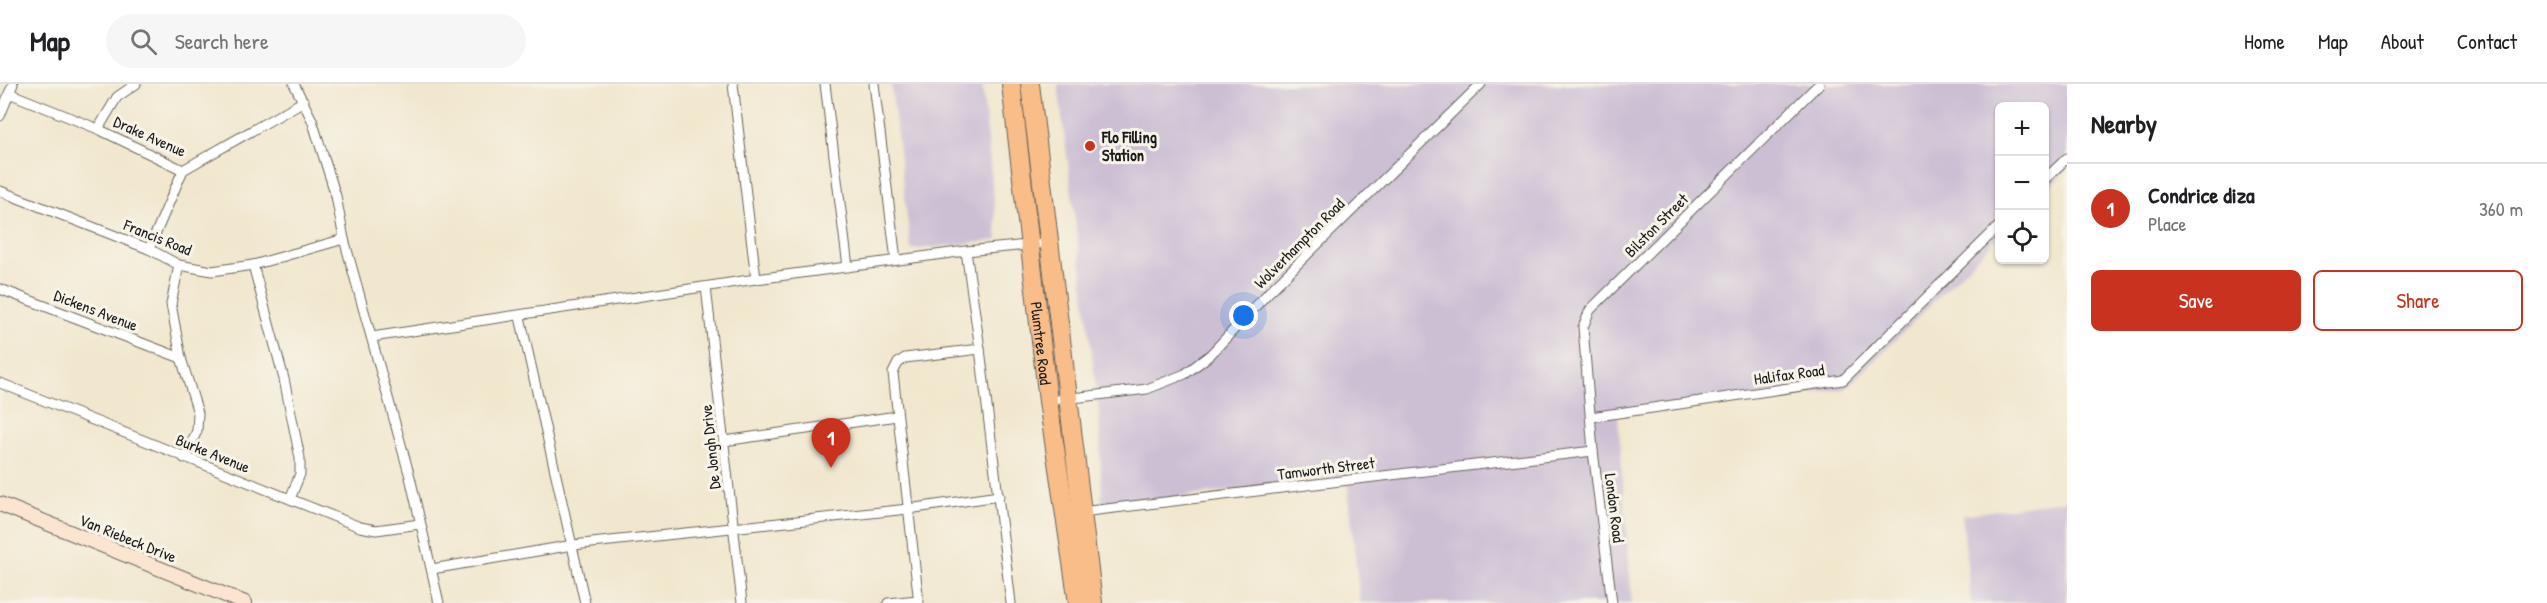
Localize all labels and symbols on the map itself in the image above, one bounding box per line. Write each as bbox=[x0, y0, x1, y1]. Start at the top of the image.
street label: Drake Avenue bbox=[110, 110, 190, 162]
place label: Flo Filling Station bbox=[1101, 126, 1157, 166]
marker: Flo Filling Station bbox=[1083, 139, 1097, 153]
street label: Bilston Street bbox=[1619, 188, 1693, 262]
street label: Wolverhampton Road bbox=[1249, 193, 1349, 293]
street label: Francis Road bbox=[120, 213, 195, 261]
street label: Dickens Avenue bbox=[51, 284, 142, 336]
street label: Plumtree Road bbox=[1025, 300, 1057, 386]
your location bbox=[1229, 301, 1258, 330]
street label: Halifax Road bbox=[1752, 358, 1826, 390]
street label: De Jongh Drive bbox=[695, 403, 725, 490]
pin: 1 bbox=[812, 418, 850, 468]
street label: Burke Avenue bbox=[173, 428, 254, 478]
street label: Tamworth Street bbox=[1276, 451, 1376, 485]
street label: London Road bbox=[1600, 472, 1630, 544]
street label: Van Riebeck Drive bbox=[76, 509, 180, 568]

